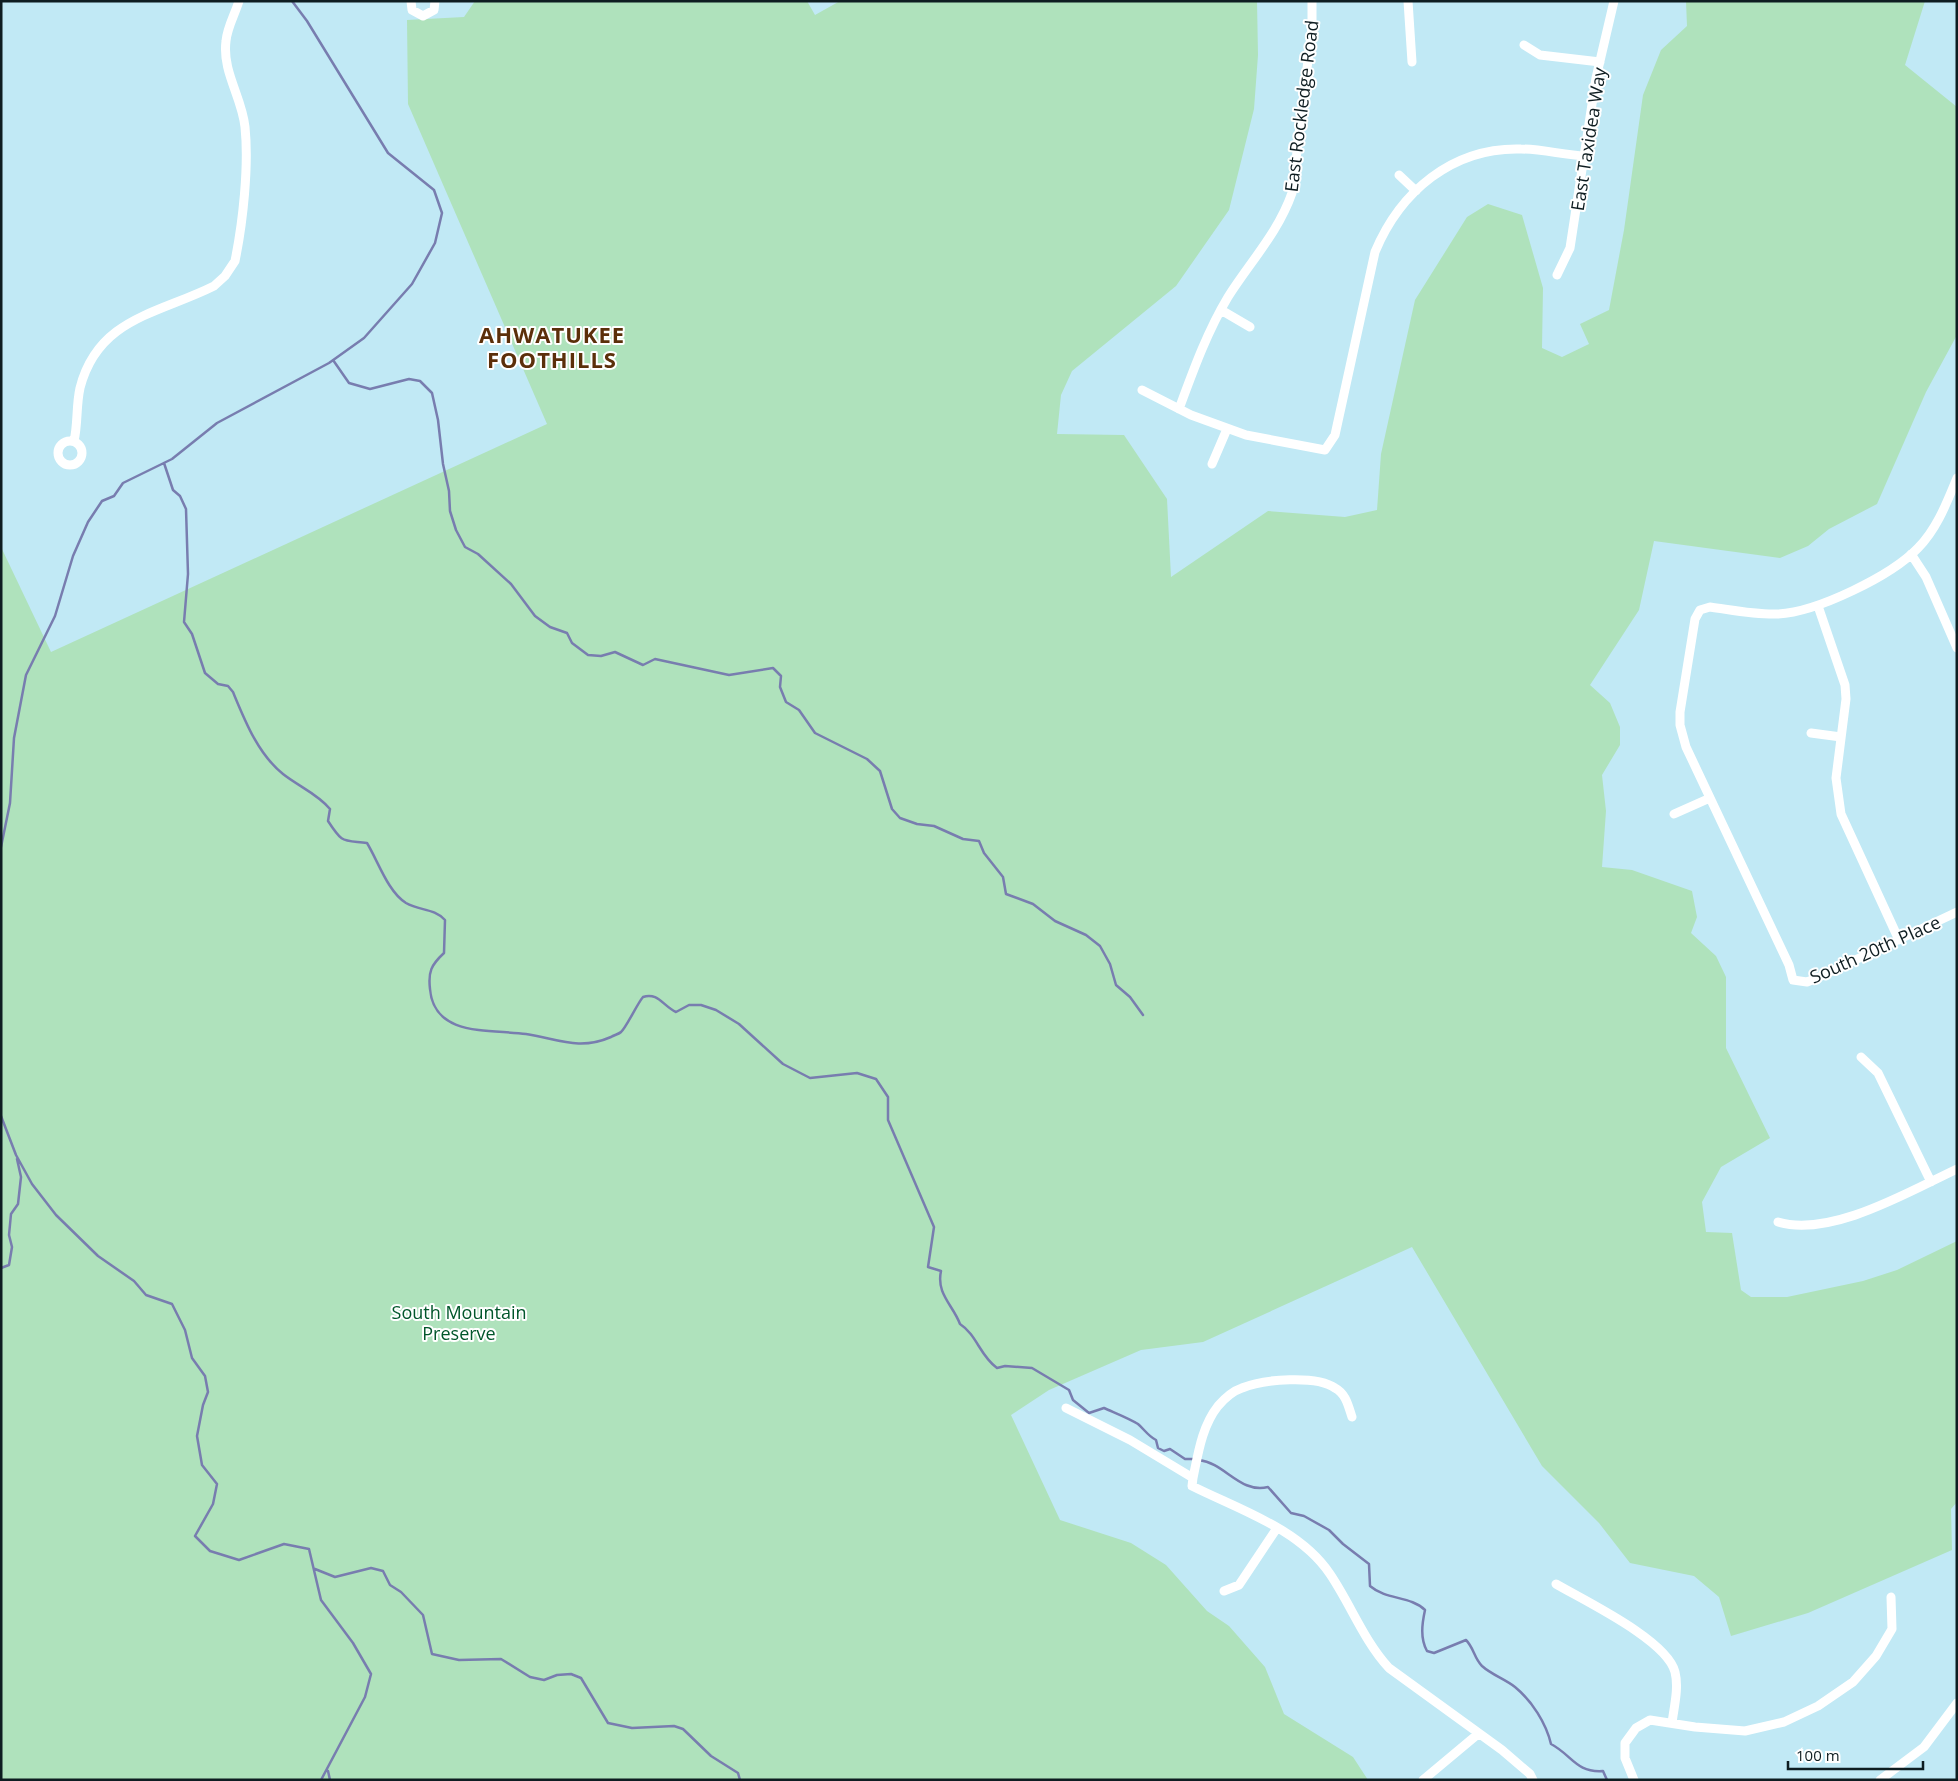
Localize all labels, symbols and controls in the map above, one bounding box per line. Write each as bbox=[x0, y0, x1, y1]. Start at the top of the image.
street label: East Rockledge Road bbox=[1279, 19, 1323, 193]
street label: East Taxidea Way bbox=[1565, 65, 1611, 212]
district label: AHWATUKEE FOOTHILLS bbox=[479, 319, 625, 374]
street label: South 20th Place bbox=[1806, 909, 1944, 989]
park label: South Mountain Preserve bbox=[392, 1300, 526, 1345]
scale bar bbox=[1788, 1738, 1923, 1770]
text: 100 m bbox=[1796, 1745, 1840, 1765]

